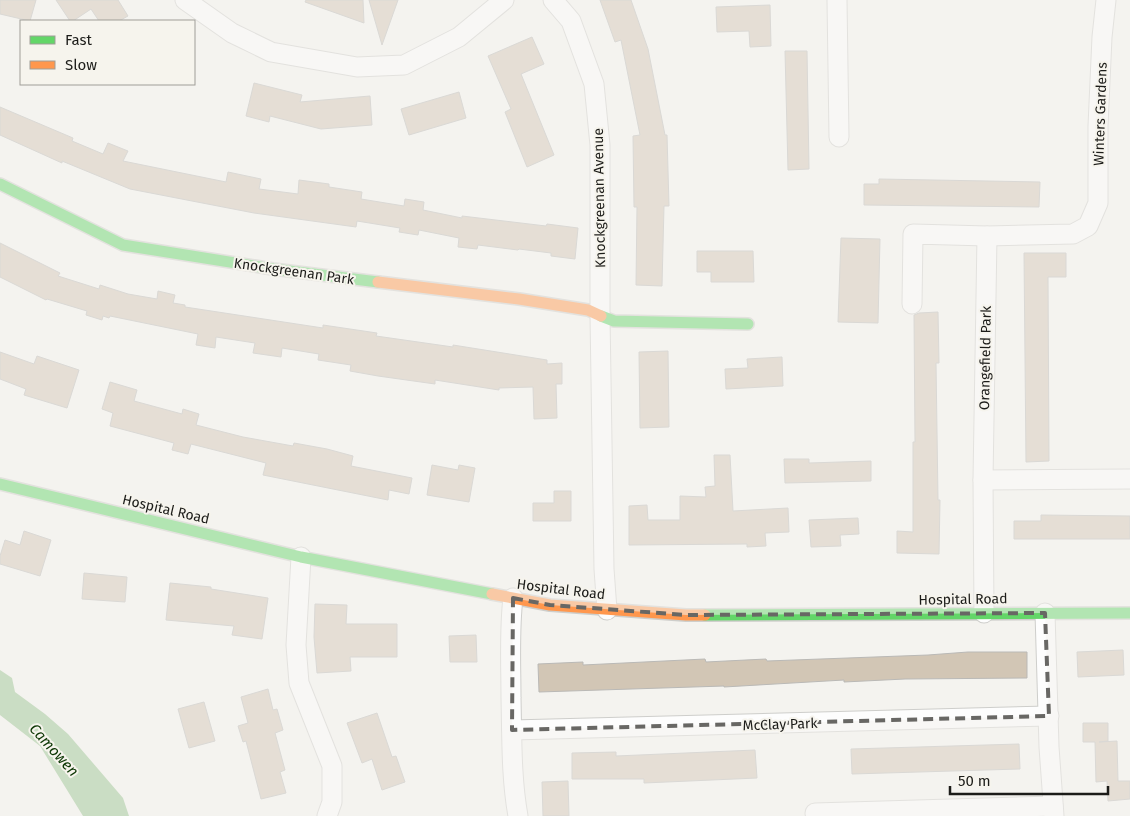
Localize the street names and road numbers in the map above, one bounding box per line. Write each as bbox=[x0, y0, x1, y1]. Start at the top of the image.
street label: Winters Gardens bbox=[1090, 61, 1111, 166]
street label: Knockgreenan Avenue bbox=[590, 128, 609, 268]
street label: Knockgreenan Park bbox=[233, 255, 356, 288]
street label: Orangefield Park bbox=[976, 305, 995, 410]
street label: Hospital Road bbox=[121, 491, 211, 528]
street label: Hospital Road bbox=[516, 576, 606, 603]
street label: Hospital Road bbox=[918, 590, 1008, 609]
street label: McClay Park bbox=[742, 715, 819, 734]

